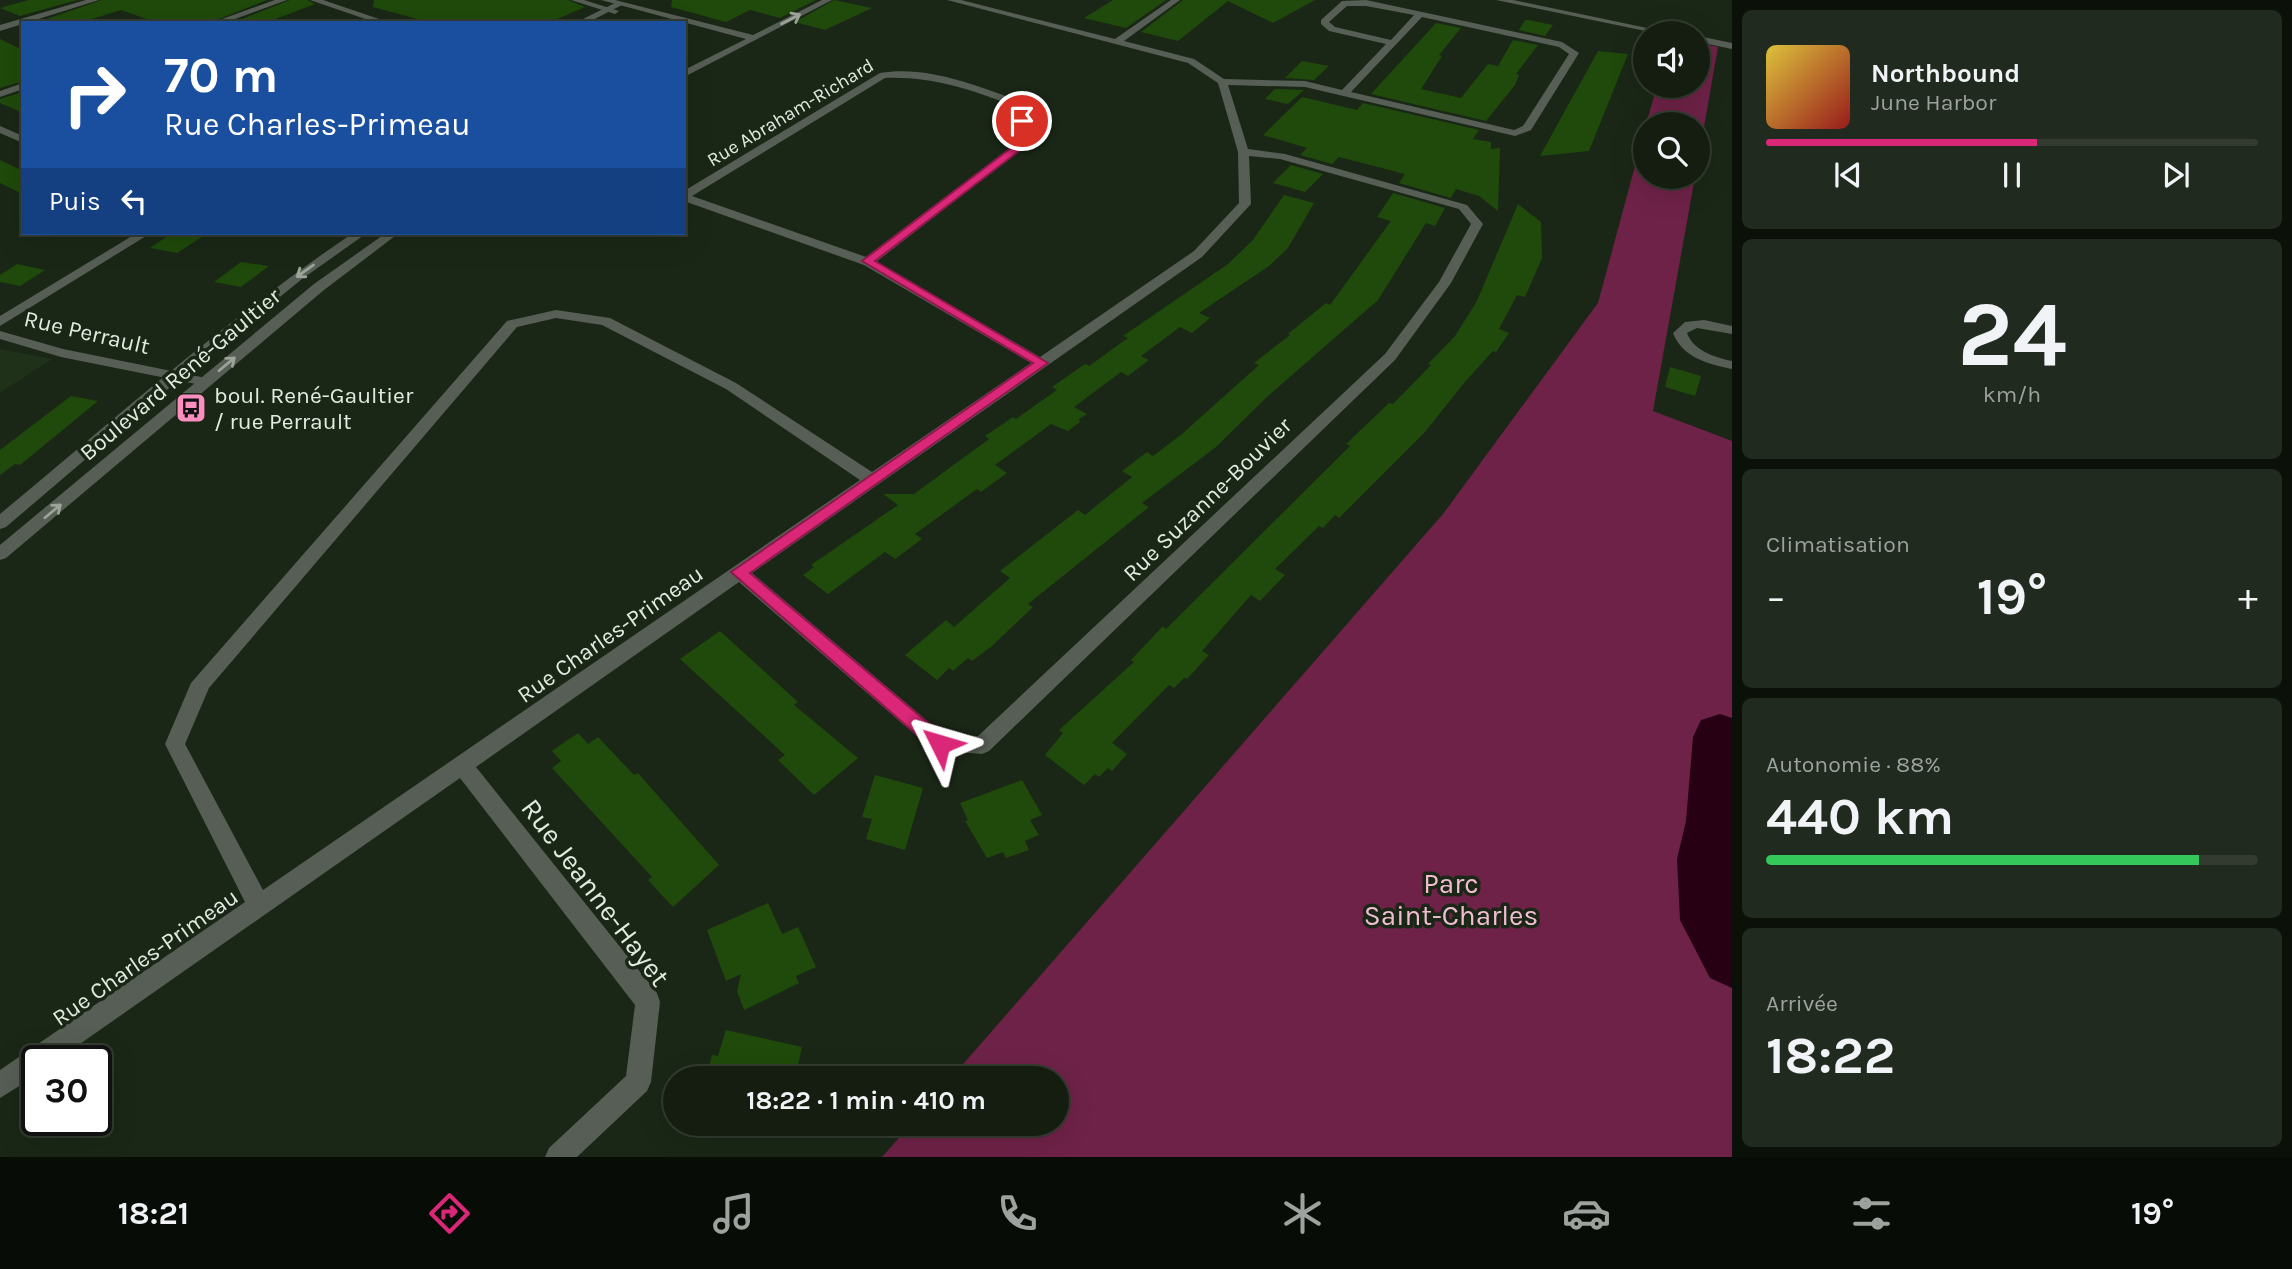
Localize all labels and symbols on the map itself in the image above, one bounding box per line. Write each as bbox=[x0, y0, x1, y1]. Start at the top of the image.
one-way arrow bbox=[780, 12, 801, 26]
street label: Rue Abraham-Richard bbox=[703, 54, 878, 171]
pin bbox=[992, 91, 1052, 151]
one-way arrow bbox=[296, 264, 315, 278]
street label: Boulevard René-Gaultier bbox=[74, 282, 287, 466]
street label: Rue Perrault bbox=[21, 305, 153, 360]
one-way arrow bbox=[217, 356, 235, 372]
place label: boul. René-Gaultier / rue Perrault bbox=[214, 382, 414, 435]
bus stop icon: boul. René-Gaultier / rue Perrault bbox=[174, 391, 208, 425]
street label: Rue Suzanne-Bouvier bbox=[1118, 412, 1298, 587]
one-way arrow bbox=[44, 503, 62, 519]
street label: Rue Charles-Primeau bbox=[512, 560, 708, 709]
position arrow bbox=[903, 707, 977, 781]
street label: Rue Jeanne-Hayet bbox=[514, 792, 677, 993]
park label: Parc Saint-Charles bbox=[1364, 867, 1538, 932]
street label: Rue Charles-Primeau bbox=[47, 883, 243, 1032]
speed limit sign: 30 bbox=[21, 1045, 112, 1136]

